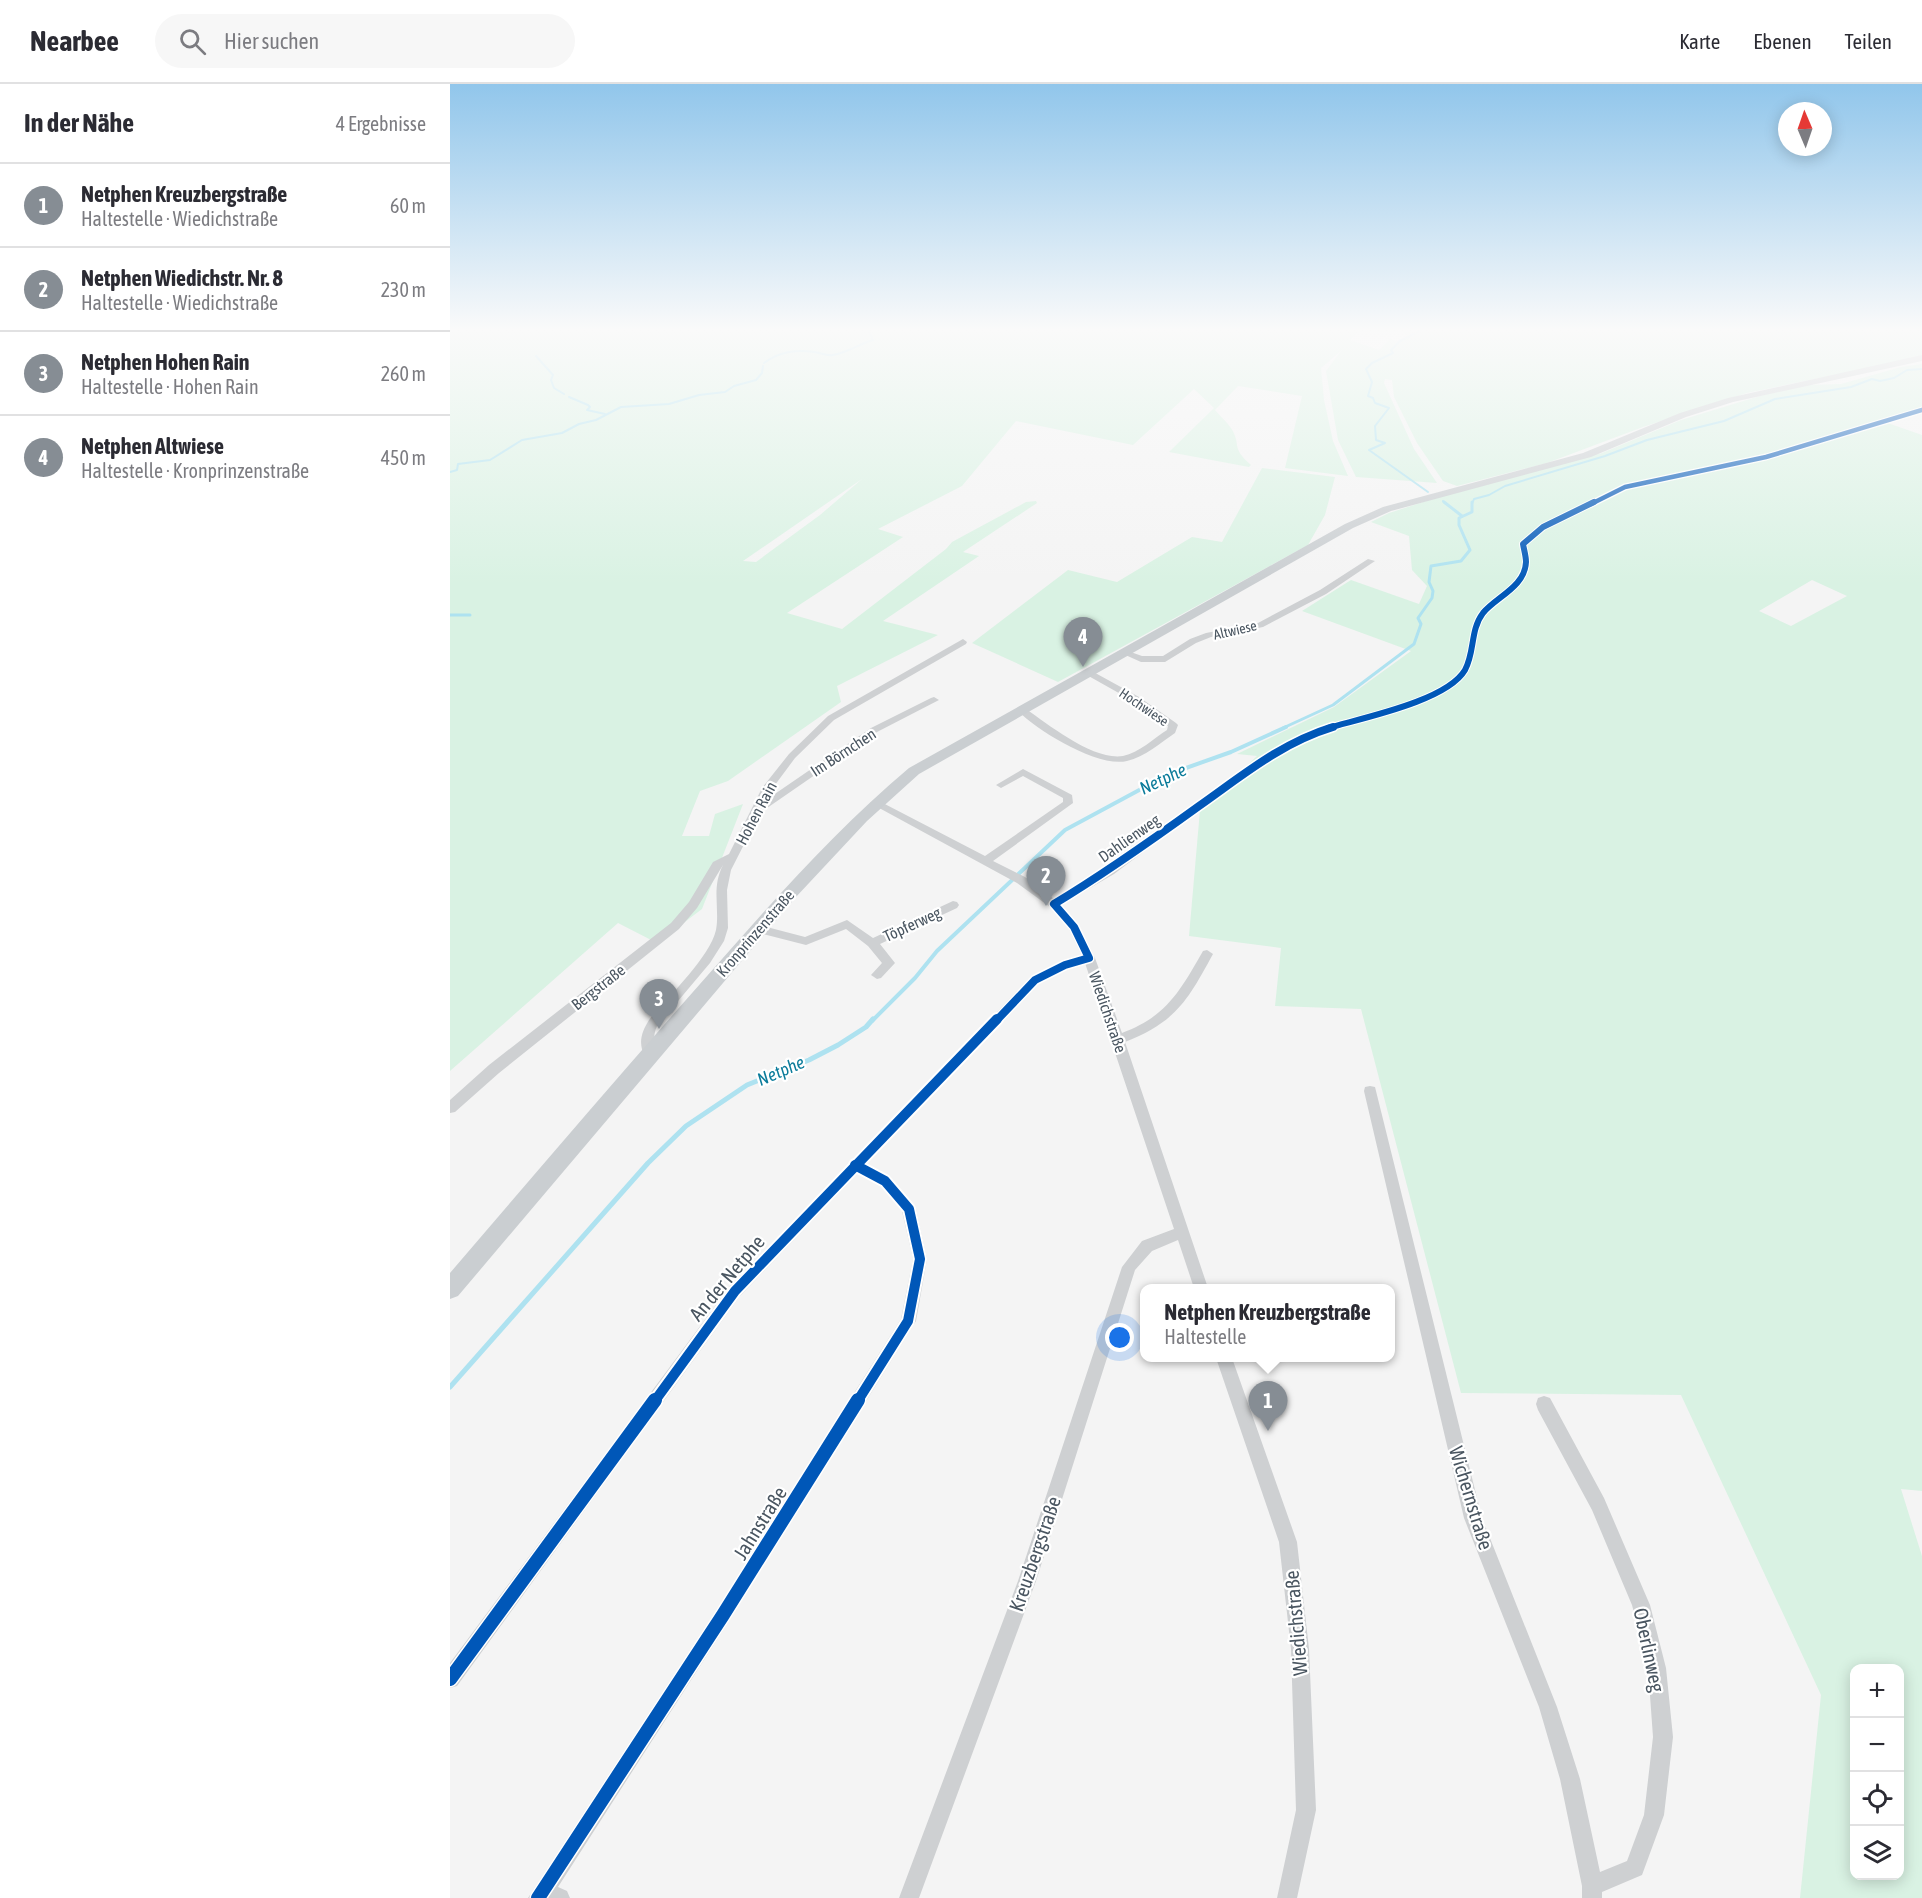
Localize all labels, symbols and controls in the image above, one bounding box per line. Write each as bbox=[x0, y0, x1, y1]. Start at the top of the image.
search box bbox=[155, 14, 575, 68]
text: Nearbee bbox=[30, 25, 119, 57]
icon: search bbox=[176, 25, 209, 58]
text: Hier suchen bbox=[224, 28, 319, 54]
text: Karte bbox=[1679, 29, 1720, 53]
text: Ebenen bbox=[1753, 29, 1812, 53]
text: Teilen bbox=[1845, 29, 1892, 53]
north arrow bbox=[1778, 102, 1832, 156]
text: In der Nähe bbox=[24, 108, 134, 138]
text: 4 Ergebnisse bbox=[336, 112, 426, 135]
text: Netphen Kreuzbergstraße bbox=[81, 181, 287, 207]
text: 1 bbox=[39, 194, 48, 217]
text: 60 m bbox=[390, 194, 426, 217]
text: Haltestelle · Wiedichstraße bbox=[81, 207, 278, 230]
text: Netphen Wiedichstr. Nr. 8 bbox=[81, 265, 283, 291]
text: 2 bbox=[39, 278, 48, 301]
text: 230 m bbox=[381, 278, 426, 301]
text: Haltestelle · Wiedichstraße bbox=[81, 291, 278, 314]
text: Netphen Hohen Rain bbox=[81, 349, 250, 375]
text: 3 bbox=[39, 362, 48, 385]
text: 260 m bbox=[381, 362, 426, 385]
text: Haltestelle · Hohen Rain bbox=[81, 375, 259, 398]
text: Netphen Altwiese bbox=[81, 433, 224, 459]
text: 4 bbox=[39, 446, 48, 469]
text: 450 m bbox=[381, 446, 426, 469]
text: Haltestelle · Kronprinzenstraße bbox=[81, 459, 309, 482]
street label: Altwiese bbox=[1212, 617, 1258, 643]
pin: 4 bbox=[1064, 618, 1102, 667]
street label: Hochwiese bbox=[1116, 685, 1172, 729]
street label: Im Börnchen bbox=[807, 724, 879, 780]
water label: Netphe bbox=[1136, 759, 1190, 799]
street label: Hohen Rain bbox=[732, 778, 780, 848]
street label: Dahlienweg bbox=[1095, 810, 1164, 866]
pin: 2 bbox=[1026, 856, 1066, 906]
street label: Kronprinzenstraße bbox=[712, 886, 798, 981]
street label: Töpferweg bbox=[881, 903, 944, 946]
street label: Bergstraße bbox=[568, 961, 629, 1014]
street label: Wiedichstraße bbox=[1086, 969, 1130, 1055]
pin: 3 bbox=[640, 980, 678, 1029]
water label: Netphe bbox=[754, 1051, 808, 1090]
street label: An der Netphe bbox=[684, 1230, 769, 1325]
popup bbox=[1140, 1284, 1395, 1362]
text: Netphen Kreuzbergstraße bbox=[1164, 1299, 1371, 1325]
your location bbox=[1105, 1323, 1134, 1352]
text: Haltestelle bbox=[1164, 1325, 1246, 1348]
pin: 1 bbox=[1248, 1382, 1288, 1431]
street label: Wichernstraße bbox=[1445, 1443, 1498, 1552]
street label: Jahnstraße bbox=[728, 1482, 791, 1563]
street label: Kreuzbergstraße bbox=[1004, 1493, 1065, 1614]
street label: Wiedichstraße bbox=[1279, 1570, 1312, 1677]
street label: Oberlinweg bbox=[1629, 1606, 1670, 1694]
map controls bbox=[1850, 1664, 1904, 1880]
button: + bbox=[1850, 1664, 1904, 1718]
button: − bbox=[1850, 1718, 1904, 1772]
button: locate bbox=[1850, 1772, 1904, 1826]
button: layers bbox=[1850, 1826, 1904, 1880]

